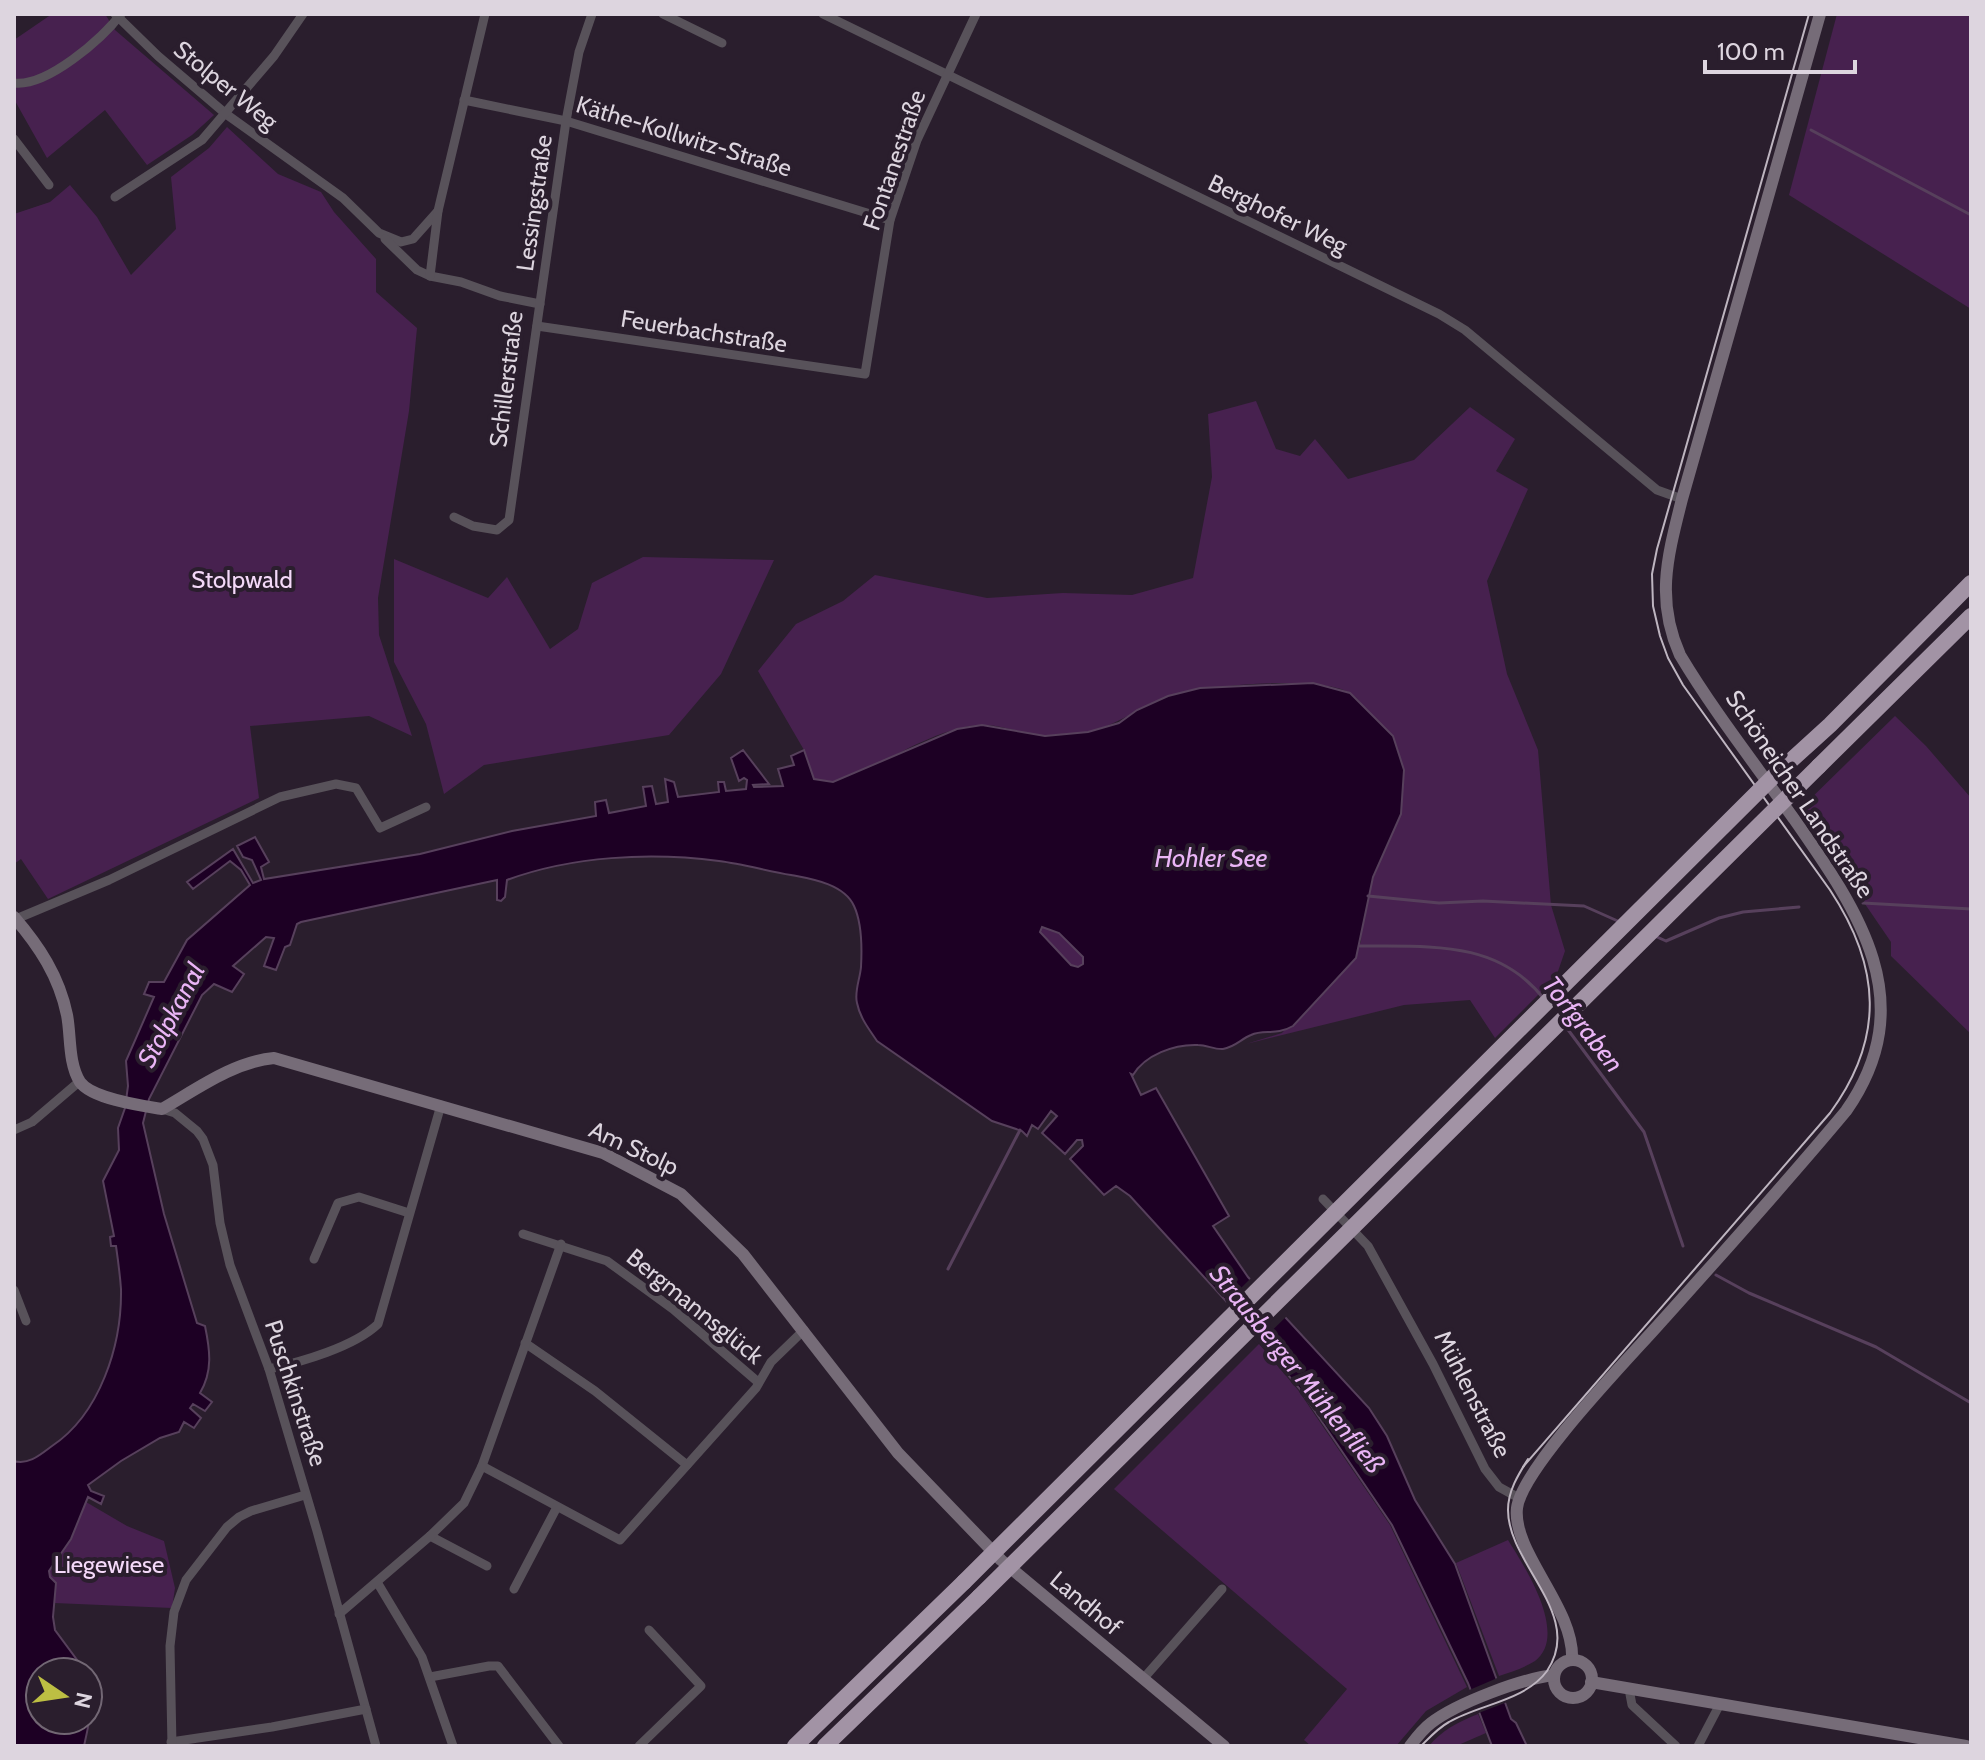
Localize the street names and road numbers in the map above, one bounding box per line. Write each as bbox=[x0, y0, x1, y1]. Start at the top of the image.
street label: Stolper Weg bbox=[168, 34, 285, 136]
street label: Fontanestraße bbox=[856, 86, 932, 234]
street label: Käthe-Kollwitz-Straße bbox=[573, 89, 795, 183]
street label: Lessingstraße bbox=[510, 133, 558, 273]
street label: Berghofer Weg bbox=[1204, 168, 1353, 261]
street label: Feuerbachstraße bbox=[619, 304, 789, 358]
street label: Schillerstraße bbox=[483, 309, 529, 449]
street label: Schöneicher Landstraße bbox=[1720, 685, 1880, 903]
street label: Am Stolp bbox=[585, 1115, 683, 1181]
street label: Bergmannsglück bbox=[621, 1242, 769, 1370]
street label: Puschkinstraße bbox=[259, 1316, 333, 1470]
street label: Mühlenstraße bbox=[1429, 1325, 1517, 1463]
street label: Landhof bbox=[1044, 1565, 1128, 1641]

